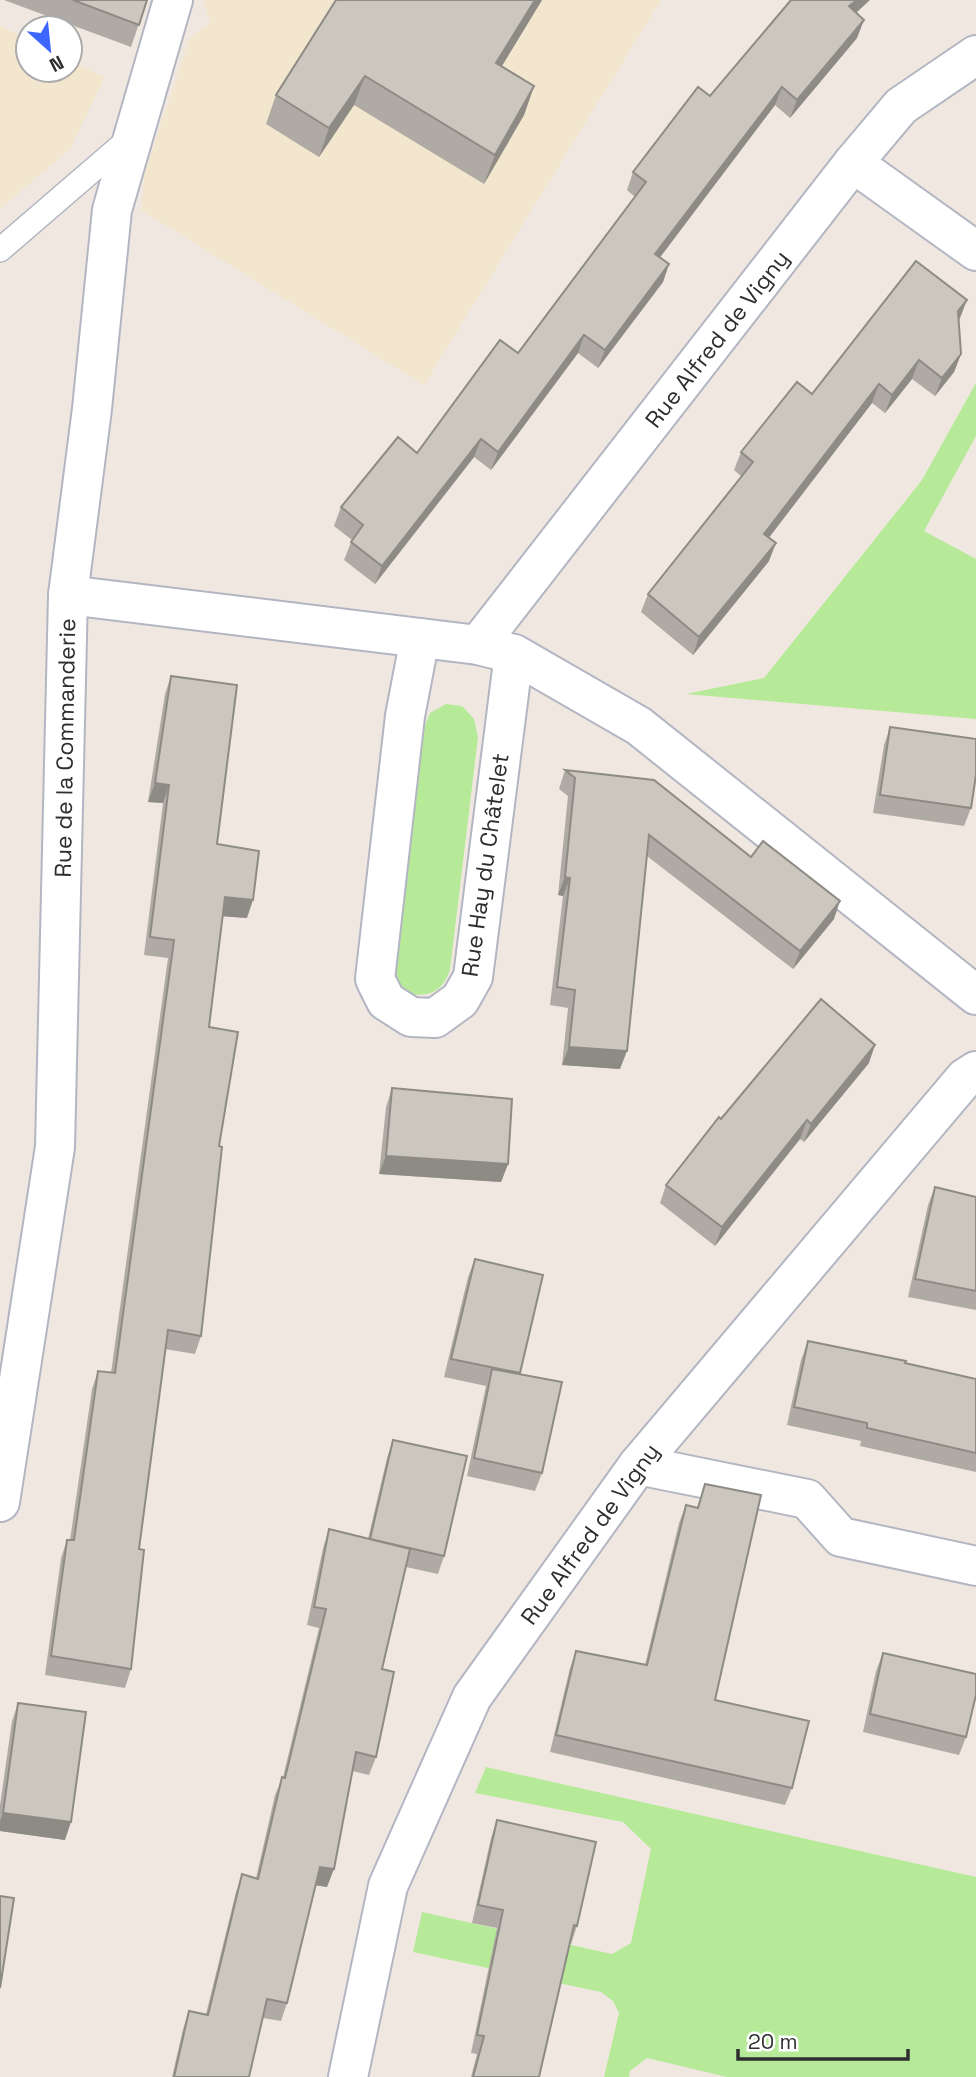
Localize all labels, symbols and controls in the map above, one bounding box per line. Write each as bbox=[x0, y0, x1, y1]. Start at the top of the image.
north arrow bbox=[14, 14, 84, 84]
text: N bbox=[45, 50, 68, 78]
street label: Rue Alfred de Vigny bbox=[638, 244, 796, 434]
street label: Rue de la Commanderie bbox=[48, 618, 82, 878]
street label: Rue Hay du Châtelet bbox=[454, 751, 516, 979]
street label: Rue Alfred de Vigny bbox=[514, 1437, 666, 1631]
scale bar bbox=[738, 2018, 908, 2062]
text: 20 m bbox=[748, 2028, 798, 2055]

